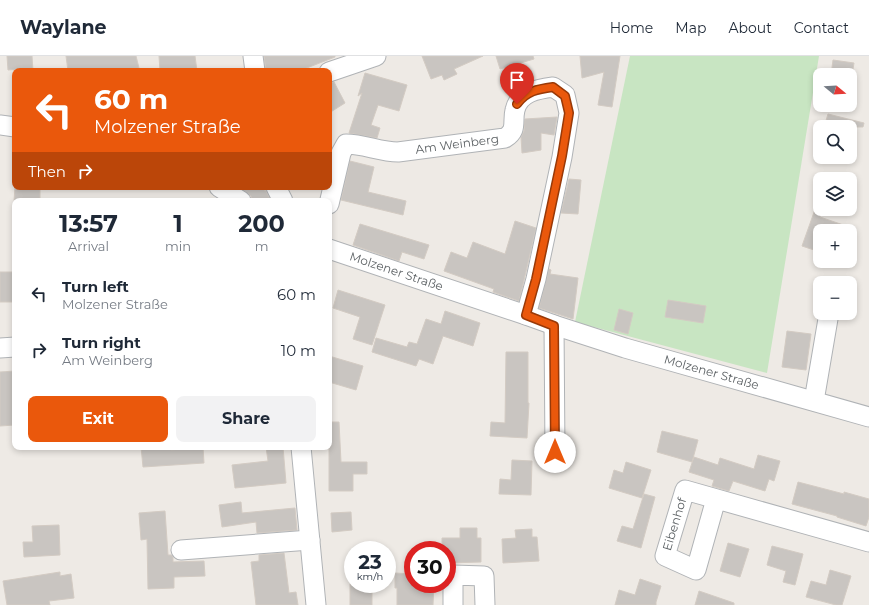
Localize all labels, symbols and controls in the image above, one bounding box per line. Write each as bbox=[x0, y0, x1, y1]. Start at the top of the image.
text: Waylane bbox=[20, 16, 107, 39]
text: Home bbox=[610, 19, 653, 37]
text: Map bbox=[675, 19, 706, 37]
text: About bbox=[728, 19, 772, 37]
text: Contact bbox=[794, 19, 849, 37]
pin bbox=[500, 63, 534, 104]
north arrow bbox=[813, 68, 857, 112]
map controls bbox=[813, 68, 857, 320]
icon: arrive bbox=[506, 69, 528, 91]
text: 60 m bbox=[94, 82, 168, 116]
icon: left bbox=[28, 84, 80, 136]
text: Molzener Straße bbox=[94, 116, 241, 138]
button: search bbox=[813, 120, 857, 164]
street label: Am Weinberg bbox=[414, 131, 500, 157]
icon: right bbox=[74, 160, 96, 182]
text: Then bbox=[28, 162, 66, 181]
button: layers bbox=[813, 172, 857, 216]
text: 13:57 bbox=[59, 209, 118, 238]
text: 1 bbox=[173, 209, 183, 238]
text: 200 bbox=[238, 209, 285, 238]
button: + bbox=[813, 224, 857, 268]
text: Arrival bbox=[68, 238, 109, 254]
text: min bbox=[165, 238, 191, 254]
text: m bbox=[255, 238, 268, 254]
street label: Molzener Straße bbox=[348, 248, 445, 294]
button: − bbox=[813, 276, 857, 320]
text: Turn left bbox=[62, 277, 129, 296]
icon: left bbox=[28, 283, 50, 305]
text: 60 m bbox=[277, 285, 316, 304]
text: Molzener Straße bbox=[62, 296, 168, 312]
text: Turn right bbox=[62, 333, 141, 352]
icon: right bbox=[28, 339, 50, 361]
text: 10 m bbox=[281, 341, 316, 360]
street label: Molzener Straße bbox=[663, 351, 761, 393]
text: Am Weinberg bbox=[62, 352, 153, 368]
button: Exit bbox=[28, 396, 168, 442]
button: Share bbox=[176, 396, 316, 442]
position arrow bbox=[534, 431, 576, 473]
street label: Eibenhof bbox=[659, 495, 690, 552]
speed limit sign: 30 bbox=[404, 541, 456, 593]
text: 23 bbox=[358, 550, 382, 574]
text: km/h bbox=[357, 570, 383, 583]

